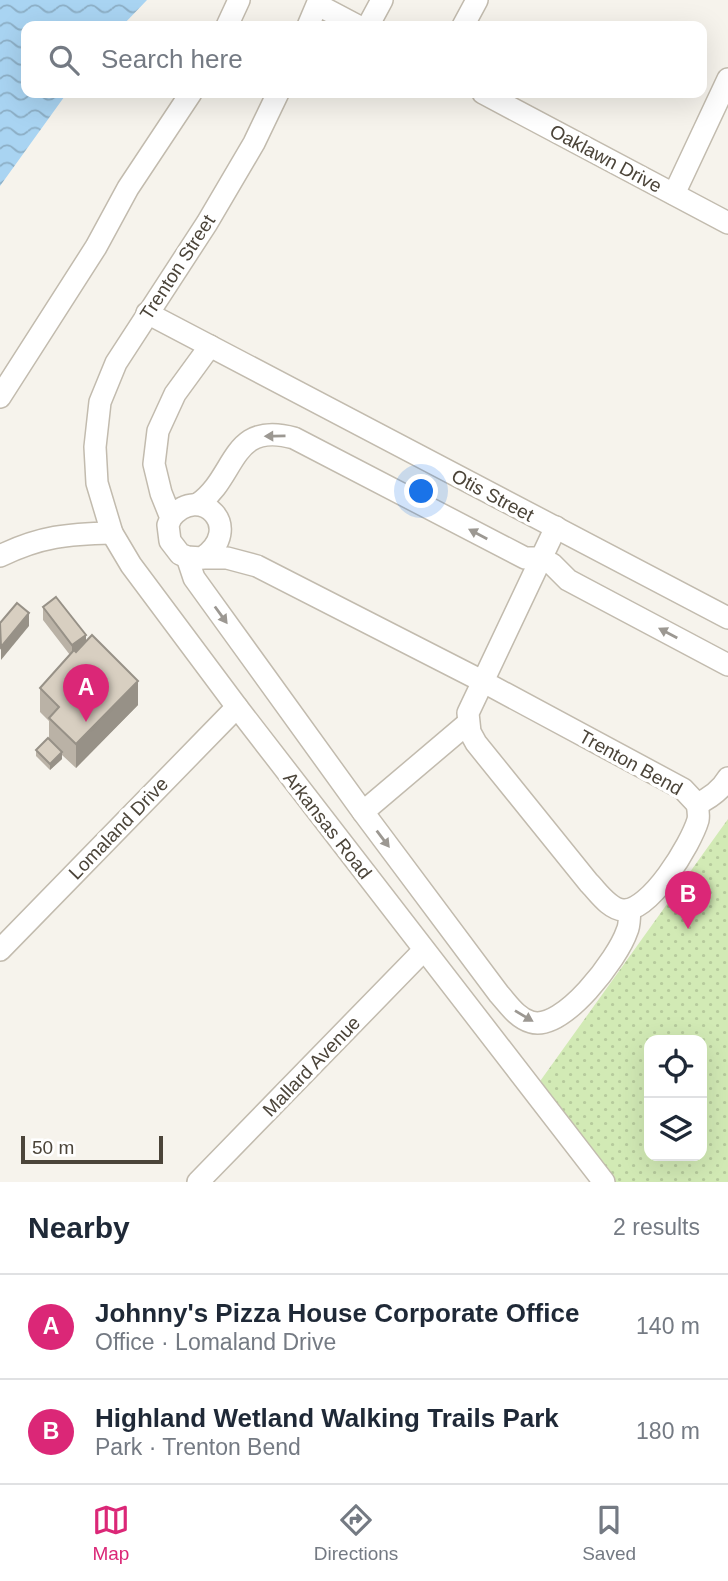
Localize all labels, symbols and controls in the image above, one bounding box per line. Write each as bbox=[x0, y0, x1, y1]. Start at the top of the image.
search box bbox=[21, 21, 707, 98]
icon: search bbox=[45, 41, 83, 79]
text: Search here bbox=[101, 44, 243, 74]
street label: Oaklawn Drive bbox=[546, 120, 665, 197]
street label: Trenton Street bbox=[136, 210, 219, 324]
one-way arrow bbox=[263, 430, 285, 442]
street label: Otis Street bbox=[448, 465, 538, 526]
your location bbox=[404, 474, 438, 508]
one-way arrow bbox=[468, 528, 488, 539]
one-way arrow bbox=[214, 606, 228, 624]
one-way arrow bbox=[658, 627, 678, 639]
pin: A bbox=[63, 664, 109, 722]
street label: Trenton Bend bbox=[576, 726, 686, 799]
street label: Arkansas Road bbox=[279, 768, 376, 883]
street label: Lomaland Drive bbox=[65, 773, 172, 884]
one-way arrow bbox=[376, 830, 390, 848]
pin: B bbox=[665, 871, 711, 929]
one-way arrow bbox=[514, 1009, 534, 1022]
street label: Mallard Avenue bbox=[258, 1012, 364, 1121]
map controls bbox=[644, 1035, 707, 1161]
button: locate bbox=[644, 1035, 707, 1098]
button: layers bbox=[644, 1098, 707, 1161]
scale bar bbox=[21, 1133, 163, 1165]
text: 50 m bbox=[32, 1137, 74, 1158]
text: Nearby bbox=[28, 1211, 130, 1244]
text: 2 results bbox=[613, 1214, 700, 1240]
text: Johnny's Pizza House Corporate Office bbox=[95, 1298, 579, 1328]
text: A bbox=[43, 1313, 59, 1339]
text: 140 m bbox=[636, 1313, 700, 1339]
text: Office · Lomaland Drive bbox=[95, 1329, 336, 1355]
text: Highland Wetland Walking Trails Park bbox=[95, 1403, 559, 1433]
text: B bbox=[43, 1418, 59, 1444]
text: 180 m bbox=[636, 1418, 700, 1444]
text: Park · Trenton Bend bbox=[95, 1434, 301, 1460]
tab: Map bbox=[92, 1501, 130, 1565]
tab: Directions bbox=[314, 1501, 398, 1565]
tab: Saved bbox=[582, 1501, 636, 1565]

